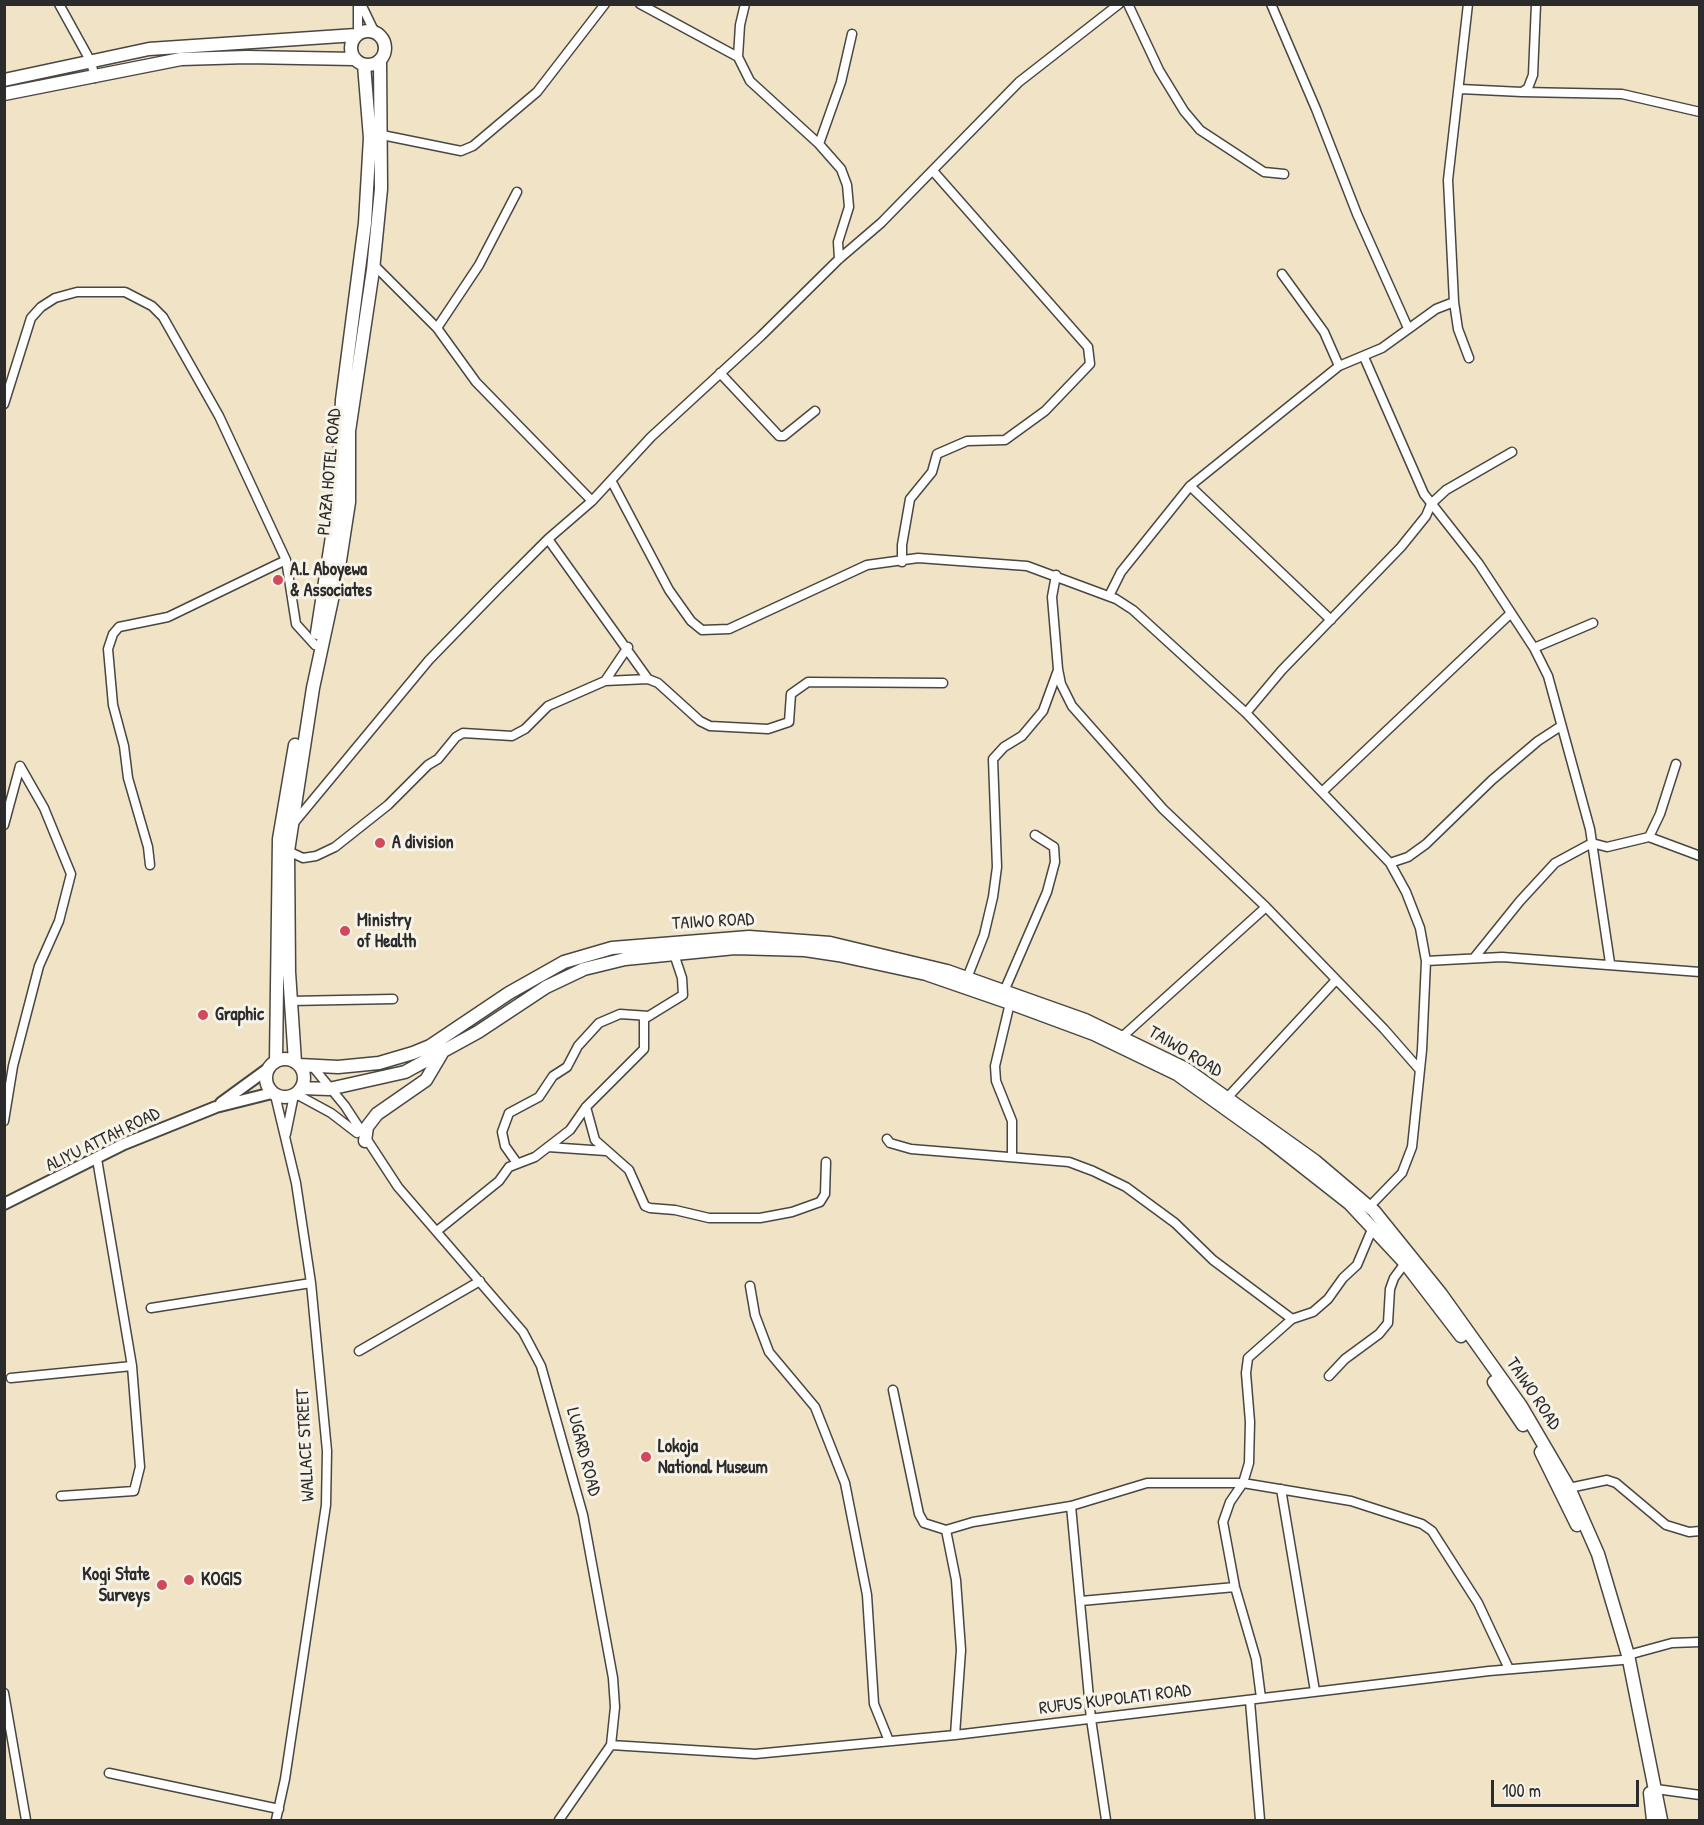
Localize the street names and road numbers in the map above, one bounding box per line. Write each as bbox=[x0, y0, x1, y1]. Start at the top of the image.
street label: PLAZA HOTEL ROAD bbox=[314, 408, 346, 536]
street label: TAIWO ROAD bbox=[671, 909, 755, 935]
street label: TAIWO ROAD bbox=[1144, 1022, 1226, 1082]
street label: ALIYU ATTAH ROAD bbox=[42, 1103, 164, 1177]
street label: TAIWO ROAD bbox=[1501, 1354, 1565, 1434]
street label: WALLACE STREET bbox=[292, 1388, 320, 1502]
street label: LUGARD ROAD bbox=[561, 1406, 605, 1498]
street label: RUFUS KUPOLATI ROAD bbox=[1038, 1680, 1192, 1720]

